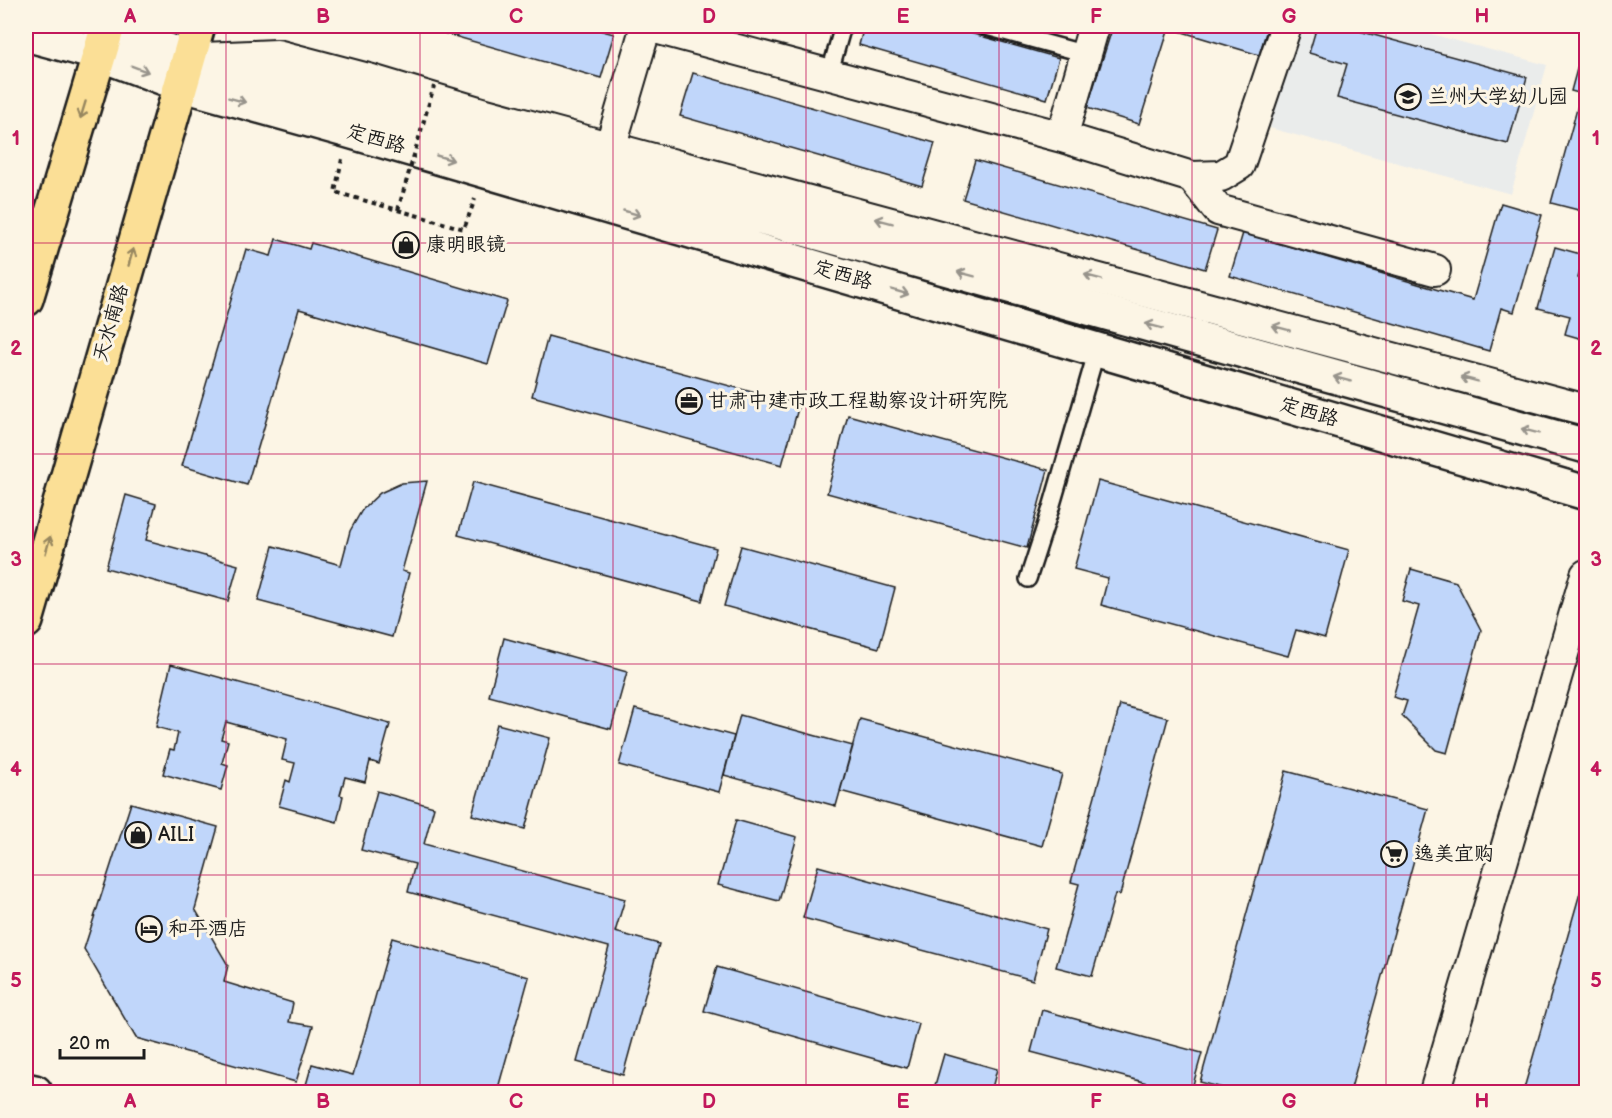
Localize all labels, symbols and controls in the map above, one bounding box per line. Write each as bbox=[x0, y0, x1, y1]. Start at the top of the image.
text: A bbox=[123, 5, 137, 29]
text: B bbox=[316, 5, 330, 29]
text: C bbox=[509, 5, 523, 29]
text: D bbox=[702, 5, 716, 29]
text: E bbox=[897, 5, 910, 29]
text: F bbox=[1090, 5, 1102, 29]
text: G bbox=[1282, 5, 1297, 29]
text: H bbox=[1475, 5, 1489, 29]
one-way arrow bbox=[130, 65, 149, 76]
school or university icon: 兰州大学幼儿园 bbox=[1393, 82, 1423, 112]
place label: 兰州大学幼儿园 bbox=[1428, 85, 1568, 109]
one-way arrow bbox=[227, 95, 246, 106]
one-way arrow bbox=[77, 100, 88, 119]
street label: 定西路 bbox=[344, 119, 409, 159]
text: 1 bbox=[12, 127, 20, 151]
text: 1 bbox=[1592, 127, 1600, 151]
one-way arrow bbox=[435, 153, 454, 165]
one-way arrow bbox=[622, 208, 641, 219]
one-way arrow bbox=[875, 215, 894, 227]
shop icon: 康明眼镜 bbox=[391, 230, 421, 260]
place label: 康明眼镜 bbox=[426, 233, 506, 257]
one-way arrow bbox=[126, 248, 137, 267]
street label: 定西路 bbox=[811, 255, 876, 295]
one-way arrow bbox=[957, 268, 976, 280]
one-way arrow bbox=[1083, 271, 1102, 283]
street label: 天水南路 bbox=[88, 280, 134, 365]
one-way arrow bbox=[890, 287, 909, 298]
one-way arrow bbox=[1145, 320, 1164, 332]
one-way arrow bbox=[1272, 322, 1291, 333]
text: 2 bbox=[10, 337, 22, 361]
text: 2 bbox=[1590, 337, 1602, 361]
one-way arrow bbox=[1333, 372, 1352, 384]
one-way arrow bbox=[1460, 372, 1479, 384]
office icon: 甘肃中建市政工程勘察设计研究院 bbox=[674, 386, 704, 416]
place label: 甘肃中建市政工程勘察设计研究院 bbox=[708, 389, 1008, 413]
street label: 定西路 bbox=[1277, 392, 1342, 432]
one-way arrow bbox=[1521, 424, 1540, 436]
one-way arrow bbox=[42, 536, 54, 555]
text: 3 bbox=[10, 548, 22, 572]
text: 3 bbox=[1590, 548, 1602, 572]
text: 4 bbox=[10, 758, 22, 782]
text: 4 bbox=[1590, 758, 1602, 782]
shop icon: AILI bbox=[123, 820, 153, 850]
place label: AILI bbox=[158, 823, 194, 847]
supermarket icon: 逸美宜购 bbox=[1379, 839, 1409, 869]
place label: 逸美宜购 bbox=[1414, 842, 1494, 866]
hotel icon: 和平酒店 bbox=[134, 914, 164, 944]
place label: 和平酒店 bbox=[168, 917, 248, 941]
text: 5 bbox=[10, 969, 22, 993]
text: 5 bbox=[1590, 969, 1602, 993]
scale bar bbox=[60, 1022, 144, 1060]
text: 20 m bbox=[69, 1033, 110, 1054]
text: A bbox=[123, 1090, 137, 1114]
text: B bbox=[316, 1090, 330, 1114]
text: C bbox=[509, 1090, 523, 1114]
text: D bbox=[702, 1090, 716, 1114]
text: E bbox=[897, 1090, 910, 1114]
text: F bbox=[1090, 1090, 1102, 1114]
text: G bbox=[1282, 1090, 1297, 1114]
text: H bbox=[1475, 1090, 1489, 1114]

